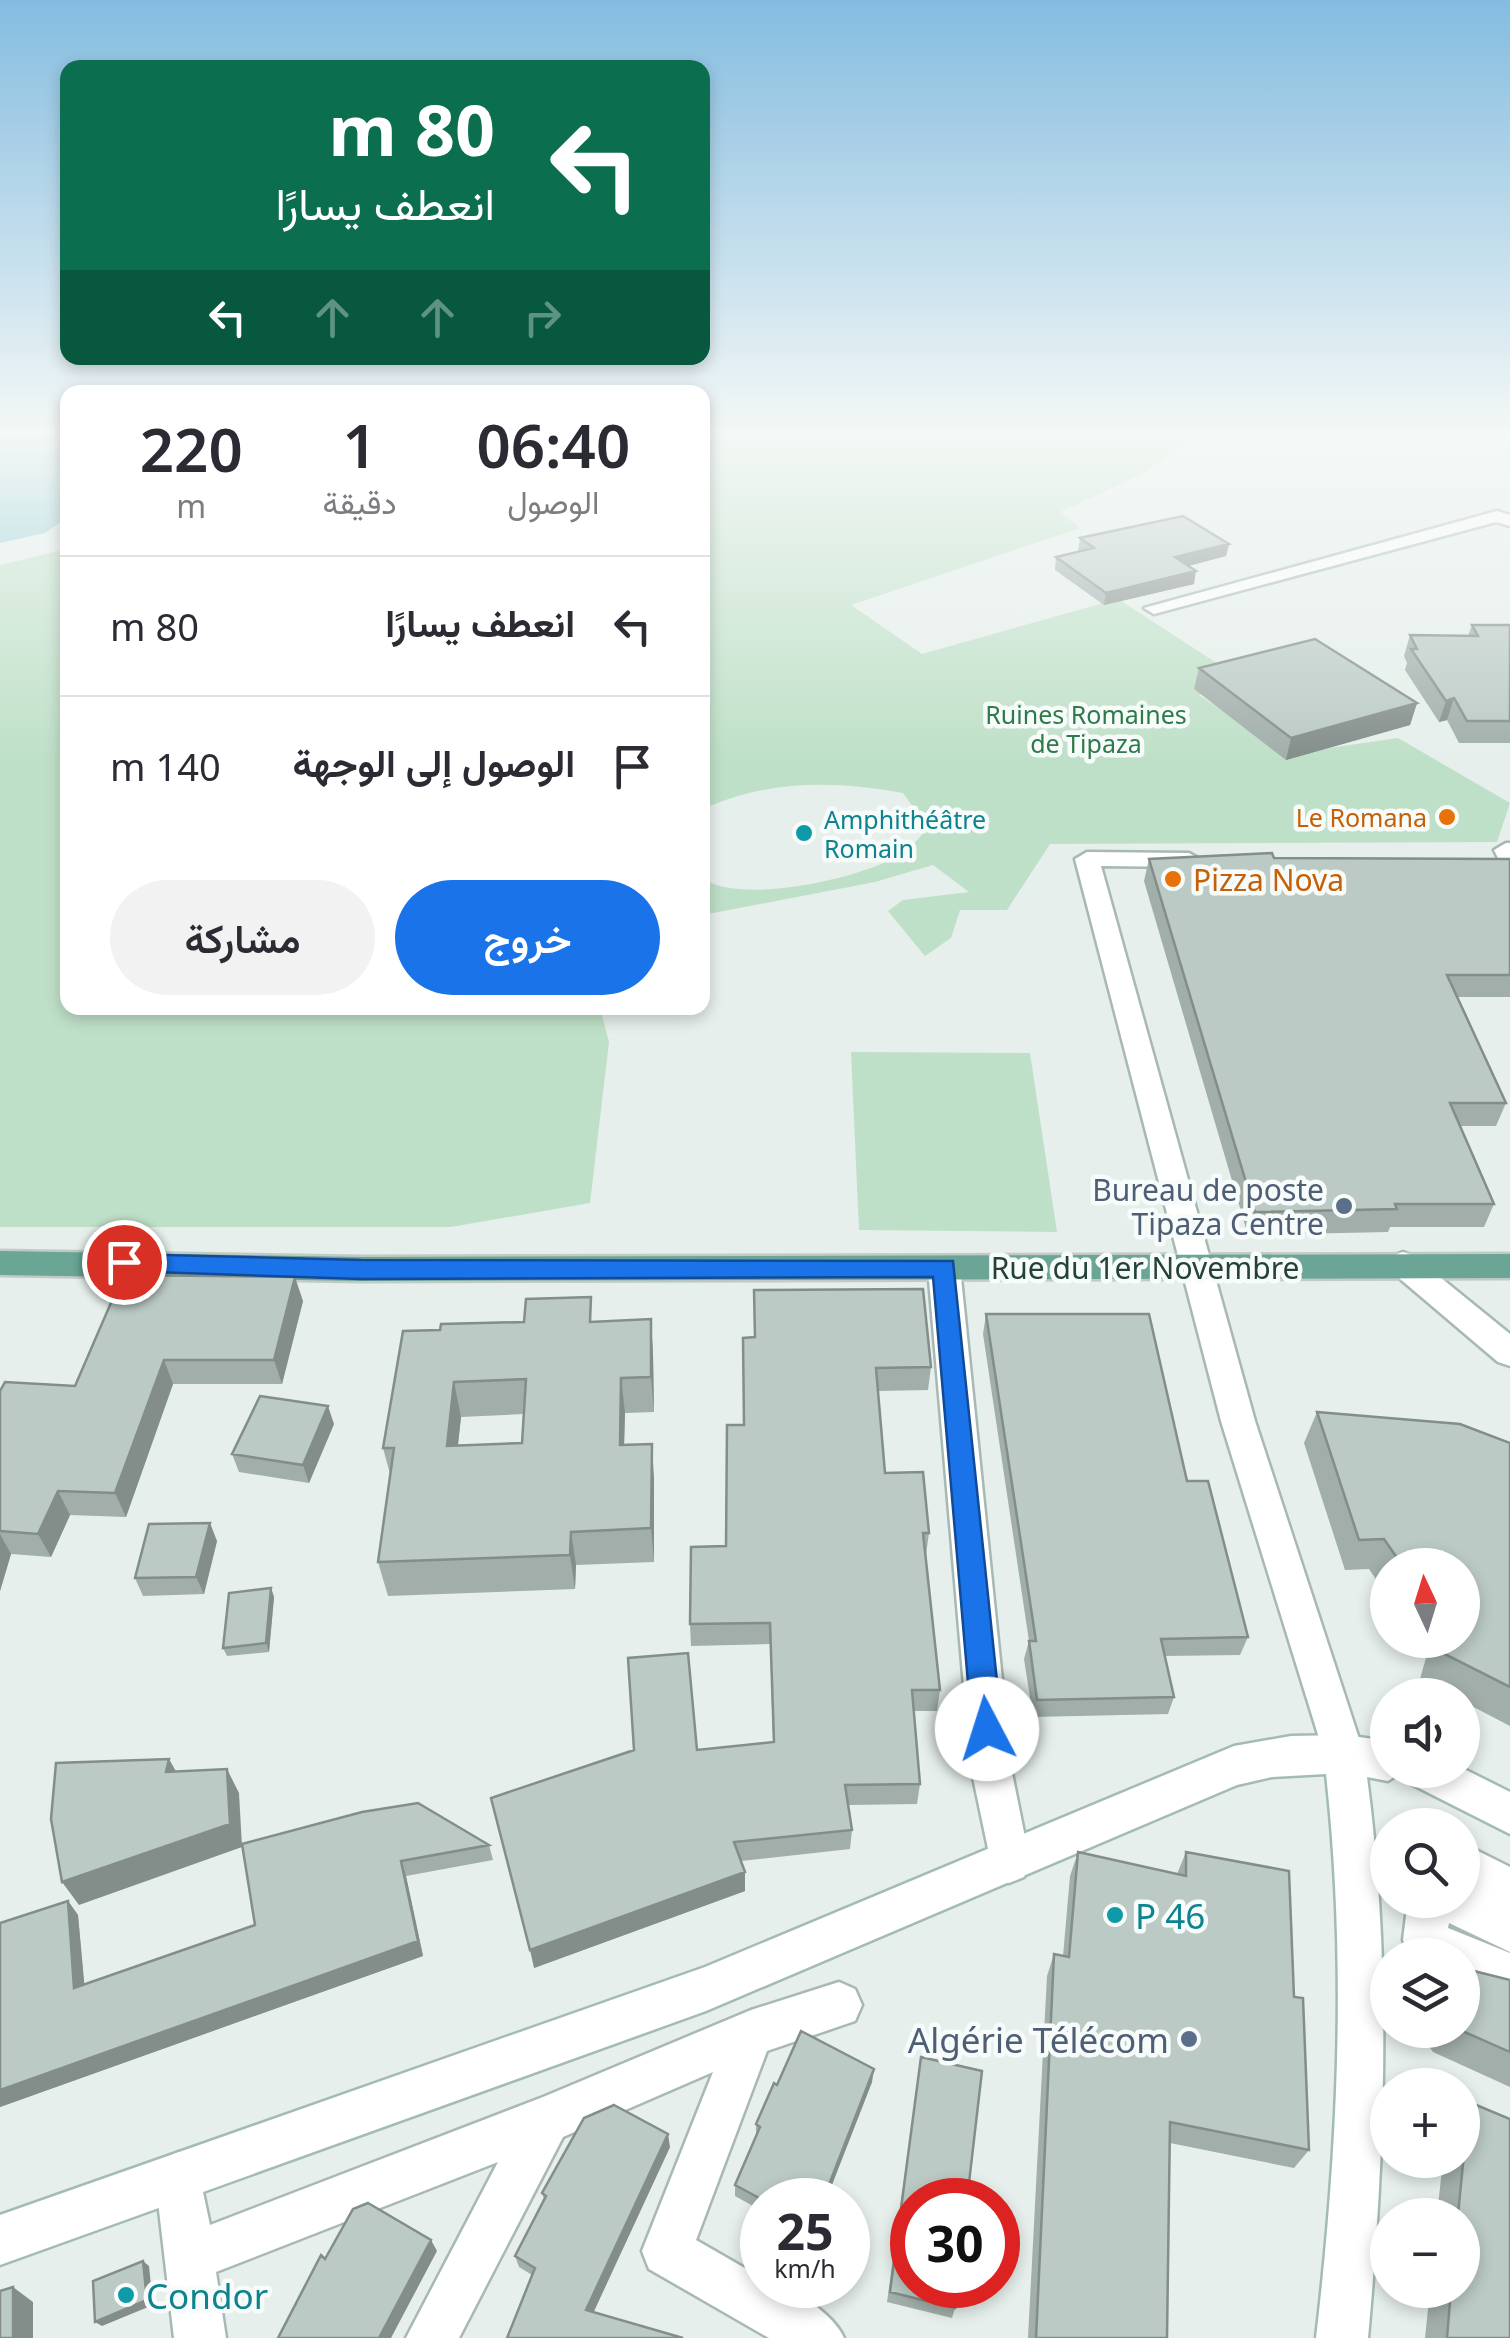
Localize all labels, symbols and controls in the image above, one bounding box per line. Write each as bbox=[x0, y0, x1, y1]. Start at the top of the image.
text: 80 m bbox=[328, 81, 495, 177]
icon: left bbox=[530, 100, 660, 230]
text: انعطف يسارًا bbox=[276, 172, 495, 233]
icon: left bbox=[200, 290, 255, 345]
icon: ahead bbox=[305, 290, 360, 345]
icon: ahead bbox=[410, 290, 465, 345]
icon: right bbox=[515, 290, 570, 345]
text: 1 bbox=[342, 404, 377, 486]
text: 06:40 bbox=[476, 404, 630, 486]
text: 220 bbox=[140, 408, 243, 490]
text: دقيقة bbox=[323, 480, 397, 523]
text: الوصول bbox=[507, 480, 599, 523]
text: m bbox=[176, 484, 206, 527]
text: انعطف يسارًا bbox=[385, 596, 575, 648]
icon: left bbox=[605, 599, 660, 654]
text: 80 m bbox=[110, 600, 199, 652]
park label: Ruines Romaines de Tipaza bbox=[985, 697, 1187, 760]
text: الوصول إلى الوجهة bbox=[293, 736, 575, 788]
icon: arrive bbox=[605, 739, 660, 794]
text: 140 m bbox=[110, 740, 221, 792]
place label: Le Romana bbox=[1296, 800, 1427, 834]
place label: Amphithéâtre Romain bbox=[824, 802, 986, 865]
marker: Le Romana bbox=[1436, 806, 1458, 828]
marker: Amphithéâtre Romain bbox=[793, 822, 815, 844]
place label: Pizza Nova bbox=[1193, 859, 1344, 900]
marker: Pizza Nova bbox=[1162, 868, 1184, 890]
button: مشاركة bbox=[110, 880, 375, 995]
button: خروج bbox=[395, 880, 660, 995]
place label: Bureau de poste Tipaza Centre bbox=[1092, 1169, 1324, 1244]
marker: Bureau de poste Tipaza Centre bbox=[1333, 1195, 1355, 1217]
pin bbox=[82, 1220, 167, 1305]
icon: arrive bbox=[97, 1235, 152, 1290]
street label: Rue du 1er Novembre bbox=[991, 1247, 1299, 1288]
north arrow bbox=[1370, 1548, 1480, 1658]
map controls bbox=[1370, 1548, 1480, 2308]
position arrow bbox=[935, 1677, 1039, 1781]
button: sound bbox=[1370, 1678, 1480, 1788]
button: search bbox=[1370, 1808, 1480, 1918]
place label: P 46 bbox=[1135, 1892, 1205, 1939]
marker: P 46 bbox=[1104, 1904, 1126, 1926]
button: layers bbox=[1370, 1938, 1480, 2048]
place label: Algérie Télécom bbox=[908, 2016, 1169, 2063]
marker: Algérie Télécom bbox=[1178, 2028, 1200, 2050]
button: + bbox=[1370, 2068, 1480, 2178]
speed limit sign: 30 bbox=[890, 2178, 1020, 2308]
text: 25 bbox=[776, 2197, 834, 2265]
button: − bbox=[1370, 2198, 1480, 2308]
text: km/h bbox=[774, 2251, 836, 2285]
place label: Condor bbox=[146, 2272, 268, 2319]
marker: Condor bbox=[115, 2284, 137, 2306]

